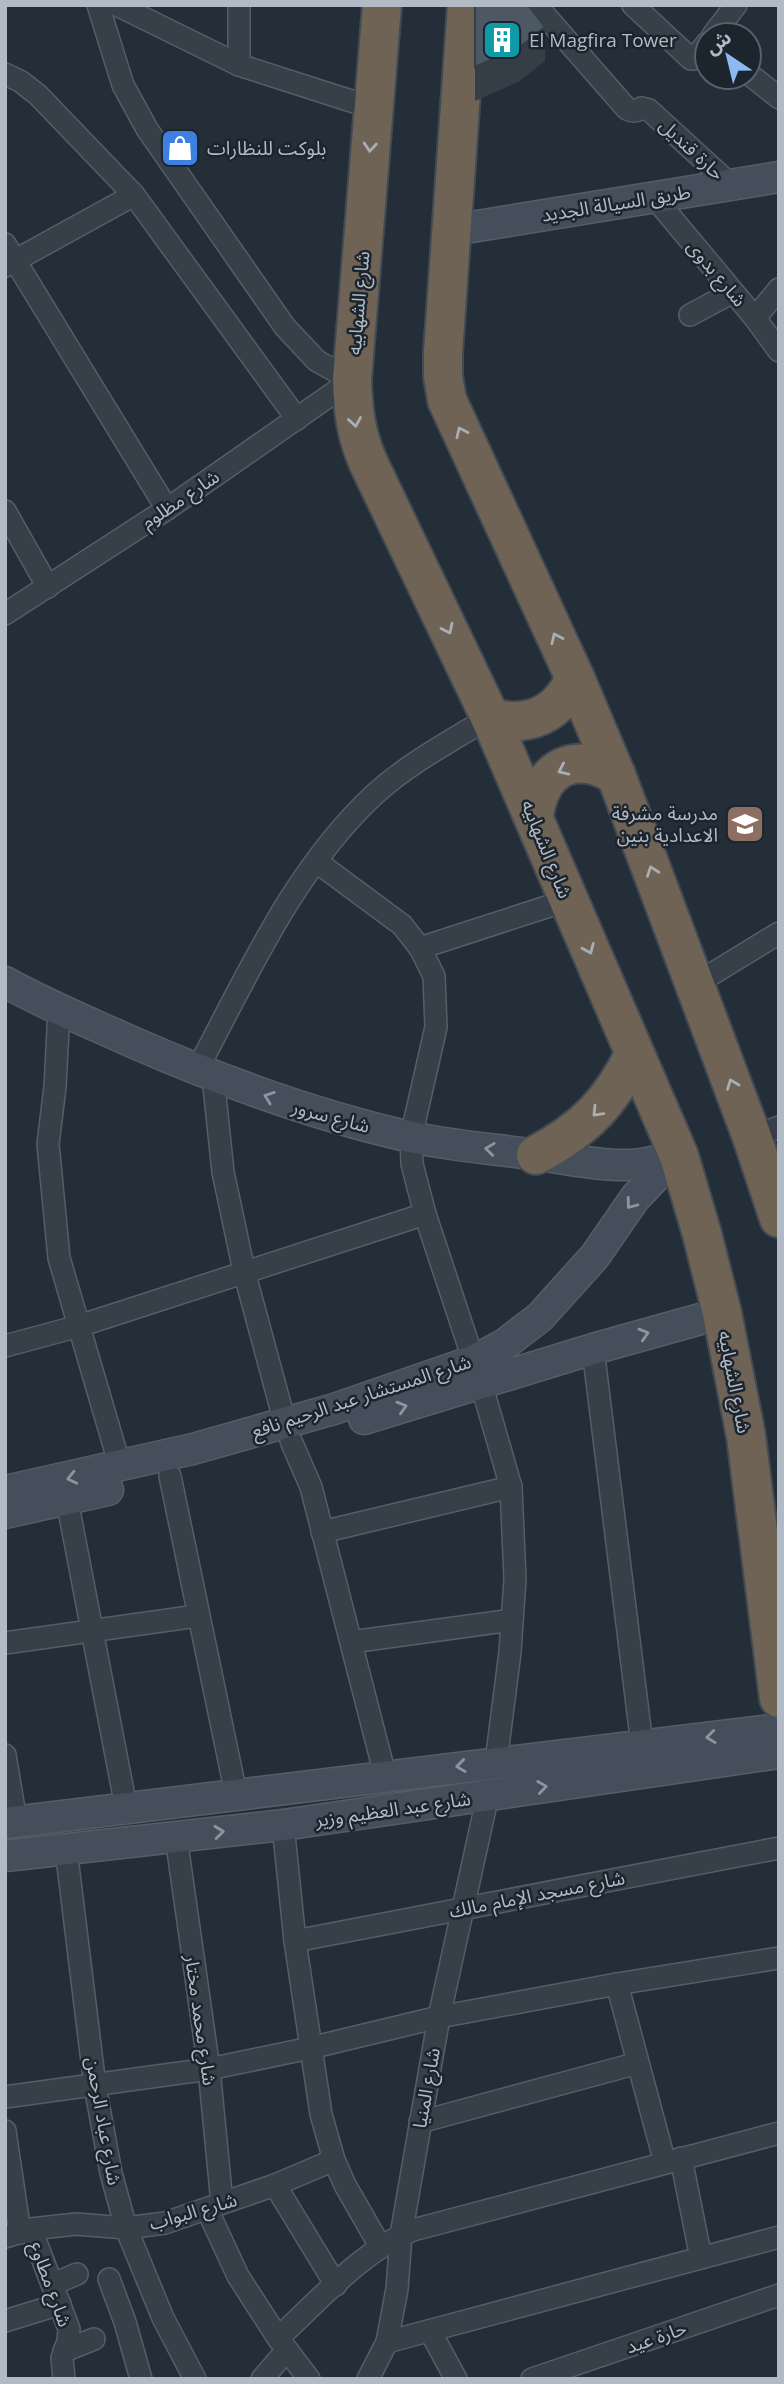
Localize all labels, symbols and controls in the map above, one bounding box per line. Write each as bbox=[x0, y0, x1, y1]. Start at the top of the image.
building icon: El Magfira Tower bbox=[481, 19, 523, 61]
north arrow bbox=[693, 21, 763, 91]
text: ش bbox=[700, 24, 736, 60]
place label: El Magfira Tower bbox=[529, 27, 677, 53]
street label: حارة قنديل bbox=[654, 112, 730, 186]
shop icon: بلوكت للنظارات bbox=[159, 127, 201, 169]
place label: بلوكت للنظارات bbox=[207, 135, 326, 161]
one-way arrow bbox=[363, 141, 378, 152]
street label: طريق السيالة الجديد bbox=[540, 178, 693, 228]
street label: شارع بدوى bbox=[681, 234, 753, 313]
street label: شارع الشهابيه bbox=[341, 250, 376, 356]
one-way arrow bbox=[347, 416, 362, 428]
one-way arrow bbox=[455, 426, 469, 439]
street label: شارع مظلوم bbox=[136, 463, 225, 536]
one-way arrow bbox=[440, 622, 454, 634]
one-way arrow bbox=[550, 633, 564, 645]
one-way arrow bbox=[558, 761, 570, 775]
street label: شارع الشهابيه bbox=[515, 796, 579, 903]
place label: مدرسة مشرفة الاعدادية بنين bbox=[612, 800, 718, 848]
school or university icon: مدرسة مشرفة الاعدادية بنين bbox=[724, 803, 766, 845]
one-way arrow bbox=[646, 865, 660, 877]
one-way arrow bbox=[581, 942, 595, 955]
one-way arrow bbox=[726, 1078, 740, 1090]
one-way arrow bbox=[263, 1091, 275, 1105]
street label: شارع سرور bbox=[288, 1093, 373, 1140]
one-way arrow bbox=[593, 1104, 606, 1117]
one-way arrow bbox=[484, 1142, 496, 1157]
one-way arrow bbox=[627, 1197, 639, 1209]
one-way arrow bbox=[638, 1328, 650, 1343]
street label: شارع الشهابيه bbox=[711, 1328, 758, 1436]
street label: شارع المستشار عبد الرحيم نافع bbox=[248, 1348, 475, 1446]
one-way arrow bbox=[396, 1401, 408, 1416]
one-way arrow bbox=[66, 1469, 78, 1484]
one-way arrow bbox=[705, 1730, 717, 1745]
one-way arrow bbox=[455, 1759, 466, 1774]
one-way arrow bbox=[536, 1780, 547, 1795]
street label: شارع عبد العظيم وزير bbox=[313, 1785, 473, 1835]
one-way arrow bbox=[214, 1825, 225, 1840]
street label: شارع مسجد الإمام مالك bbox=[447, 1864, 627, 1926]
street label: شارع محمد مختار bbox=[178, 1952, 223, 2087]
street label: شارع المنيا bbox=[406, 2046, 447, 2131]
street label: شارع عباد الرحمن bbox=[79, 2055, 128, 2187]
street label: شارع البواب bbox=[146, 2186, 240, 2237]
street label: شارع مطاوع bbox=[23, 2238, 78, 2331]
street label: حارة عيد bbox=[622, 2315, 690, 2359]

